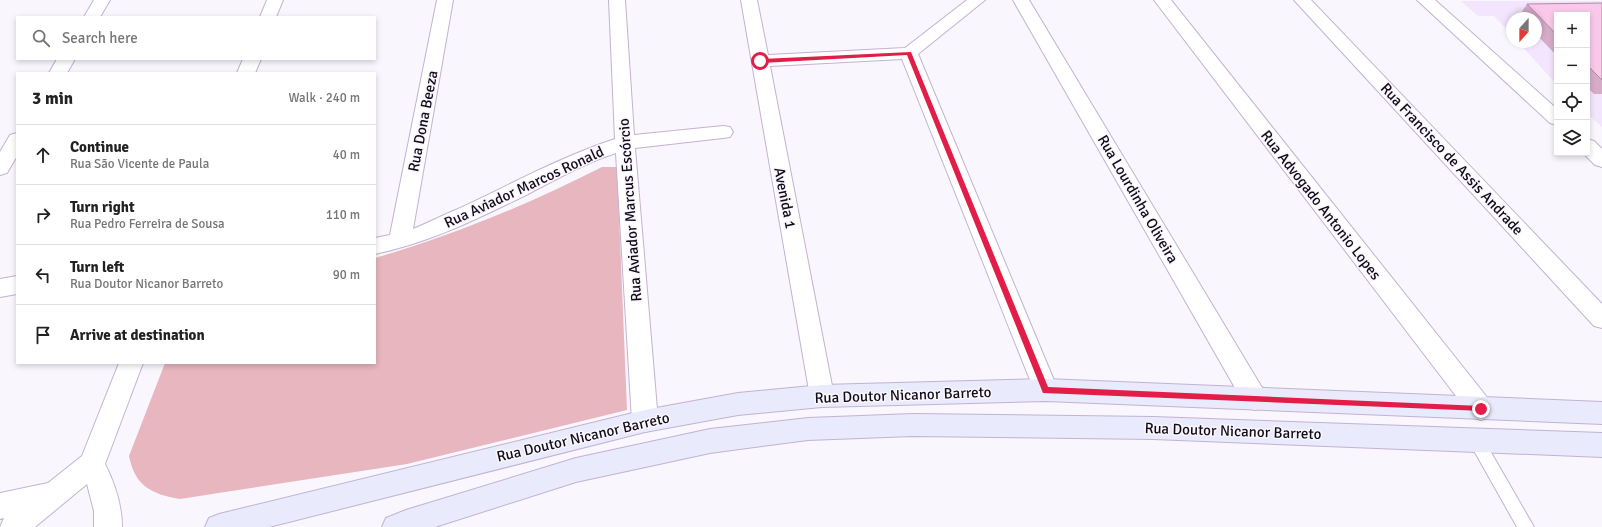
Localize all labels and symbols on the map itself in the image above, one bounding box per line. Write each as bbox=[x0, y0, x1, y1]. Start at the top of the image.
north arrow bbox=[1506, 12, 1542, 48]
route start bbox=[751, 52, 769, 70]
street label: Rua Dona Beeza bbox=[404, 69, 442, 173]
street label: Rua Francisco de Assis Andrade bbox=[1377, 79, 1527, 239]
street label: Rua Aviador Marcus Escórcio bbox=[615, 118, 645, 302]
street label: Rua Advogado Antonio Lopes bbox=[1257, 127, 1385, 284]
street label: Rua Lourdinha Oliveira bbox=[1094, 132, 1182, 266]
street label: Rua Aviador Marcos Ronald bbox=[441, 142, 607, 232]
street label: Avenida 1 bbox=[770, 166, 800, 230]
street label: Rua Doutor Nicanor Barreto bbox=[814, 383, 992, 407]
route end bbox=[1472, 400, 1490, 418]
street label: Rua Doutor Nicanor Barreto bbox=[495, 408, 671, 466]
street label: Rua Doutor Nicanor Barreto bbox=[1144, 419, 1322, 443]

